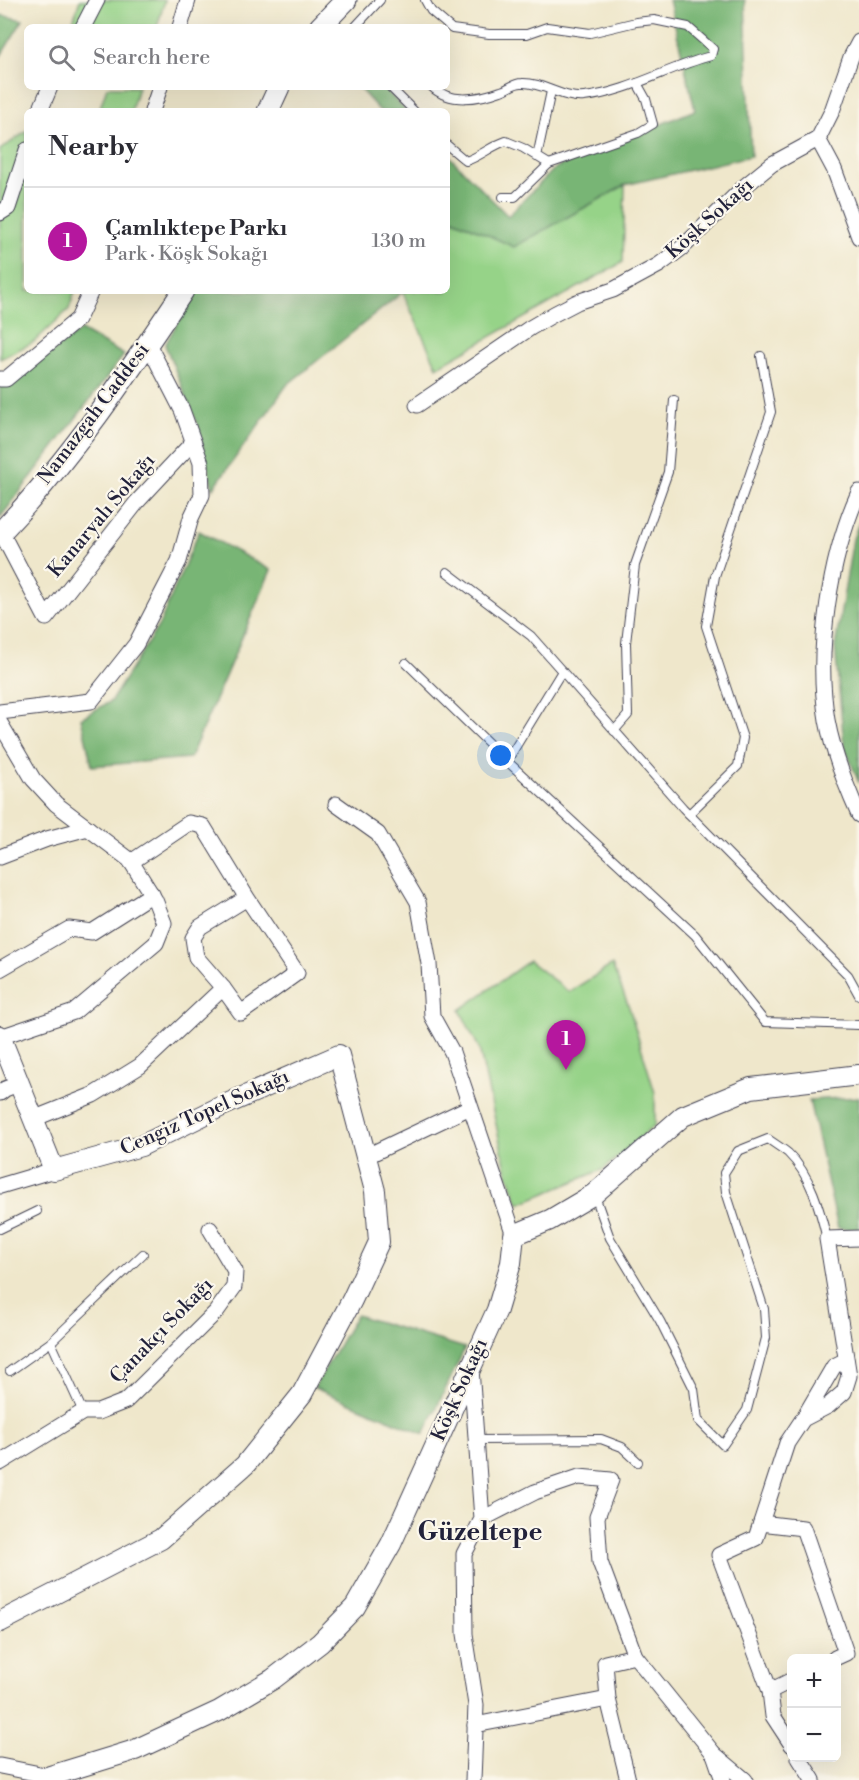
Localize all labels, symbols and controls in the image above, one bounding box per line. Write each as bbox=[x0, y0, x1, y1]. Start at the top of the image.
search box bbox=[24, 24, 450, 90]
icon: search bbox=[45, 41, 78, 74]
text: Search here bbox=[93, 44, 210, 71]
text: Nearby bbox=[48, 131, 138, 163]
street label: Köşk Sokağı bbox=[661, 173, 759, 265]
text: Çamlıktepe Parkı bbox=[105, 215, 287, 242]
text: 1 bbox=[63, 229, 72, 254]
text: 130 m bbox=[371, 229, 426, 254]
text: Park · Köşk Sokağı bbox=[105, 242, 268, 267]
street label: Namazgah Caddesi bbox=[33, 338, 156, 490]
street label: Kanaryalı Sokağı bbox=[43, 449, 161, 583]
your location bbox=[486, 741, 515, 770]
pin: 1 bbox=[546, 1020, 586, 1070]
street label: Cengiz Topel Sokağı bbox=[117, 1064, 294, 1162]
street label: Çanakçı Sokağı bbox=[105, 1273, 219, 1389]
street label: Köşk Sokağı bbox=[426, 1334, 494, 1445]
district label: Güzeltepe bbox=[417, 1516, 543, 1548]
map controls bbox=[787, 1654, 841, 1762]
button: + bbox=[787, 1654, 841, 1708]
button: − bbox=[787, 1708, 841, 1762]

